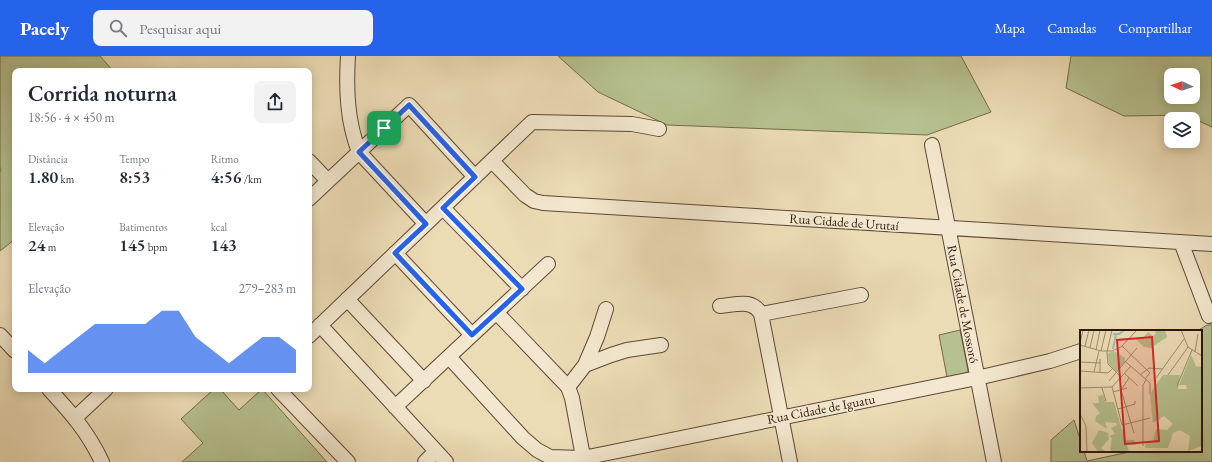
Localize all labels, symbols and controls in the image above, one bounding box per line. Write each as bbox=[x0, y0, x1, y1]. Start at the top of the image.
search box bbox=[93, 10, 373, 46]
text: Pacely bbox=[20, 16, 69, 41]
icon: search bbox=[107, 17, 129, 39]
text: Pesquisar aqui bbox=[139, 19, 221, 38]
text: Mapa bbox=[995, 19, 1025, 37]
text: Camadas bbox=[1047, 19, 1096, 37]
text: Compartilhar bbox=[1118, 19, 1192, 37]
north arrow bbox=[1164, 68, 1200, 104]
map controls bbox=[1164, 68, 1200, 148]
text: Corrida noturna bbox=[28, 79, 177, 108]
button: share bbox=[254, 81, 296, 123]
text: 18:56 · 4 × 450 m bbox=[28, 109, 115, 126]
pin bbox=[367, 111, 401, 145]
button: layers bbox=[1164, 112, 1200, 148]
icon: arrive bbox=[373, 117, 395, 139]
text: Distância bbox=[28, 152, 68, 166]
text: Tempo bbox=[119, 152, 150, 166]
text: Ritmo bbox=[211, 152, 239, 166]
text: 1.80 bbox=[28, 166, 58, 188]
text: 8:53 bbox=[119, 166, 150, 188]
text: 4:56 bbox=[211, 166, 241, 188]
text: km bbox=[58, 172, 74, 186]
text: /km bbox=[241, 172, 262, 186]
street label: Rua Cidade de Urutaí bbox=[789, 210, 900, 234]
text: Elevação bbox=[28, 220, 64, 234]
text: Batimentos bbox=[119, 220, 167, 234]
text: kcal bbox=[211, 220, 227, 234]
text: 24 bbox=[28, 234, 45, 256]
text: 145 bbox=[119, 234, 146, 256]
text: 143 bbox=[211, 234, 237, 256]
text: m bbox=[45, 240, 56, 254]
text: bpm bbox=[146, 240, 168, 254]
street label: Rua Cidade de Mossoró bbox=[943, 243, 983, 365]
text: Elevação bbox=[28, 280, 71, 297]
text: 279–283 m bbox=[239, 280, 296, 297]
inset map bbox=[1080, 330, 1202, 452]
street label: Rua Cidade de Iguatu bbox=[766, 390, 877, 428]

